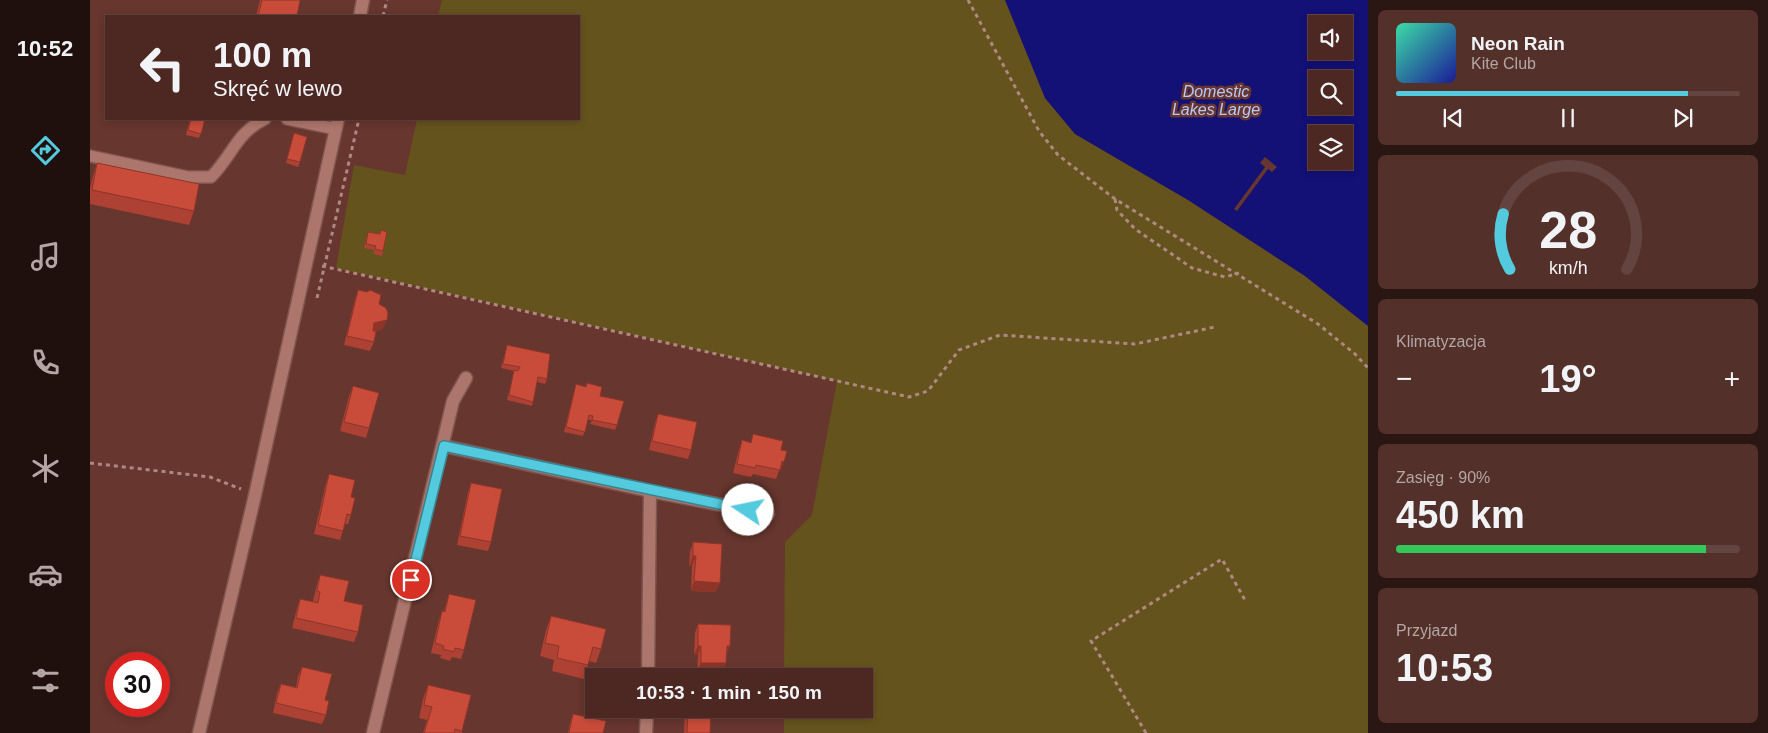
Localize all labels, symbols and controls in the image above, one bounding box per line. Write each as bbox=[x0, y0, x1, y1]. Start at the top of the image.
map controls bbox=[1308, 15, 1353, 170]
button: sound bbox=[1308, 15, 1353, 60]
text: Neon Rain bbox=[1471, 33, 1565, 54]
icon: left bbox=[130, 35, 195, 100]
text: 100 m bbox=[213, 35, 312, 74]
text: 10:52 bbox=[17, 36, 73, 61]
text: Kite Club bbox=[1471, 55, 1536, 72]
button: search bbox=[1308, 70, 1353, 115]
text: Skręć w lewo bbox=[213, 76, 343, 101]
water label: Domestic Lakes Large bbox=[1172, 83, 1260, 118]
icon: previous bbox=[1439, 104, 1467, 132]
icon: pause bbox=[1554, 104, 1582, 132]
icon: next bbox=[1669, 104, 1697, 132]
button: layers bbox=[1308, 125, 1353, 170]
icon: directions bbox=[28, 133, 63, 168]
text: 28 bbox=[1539, 201, 1597, 259]
icon: music bbox=[28, 239, 63, 274]
text: km/h bbox=[1549, 258, 1587, 278]
text: Klimatyzacja bbox=[1396, 333, 1486, 350]
icon: phone bbox=[28, 345, 63, 380]
text: 19° bbox=[1539, 358, 1597, 400]
text: − bbox=[1396, 363, 1412, 394]
text: + bbox=[1724, 363, 1740, 394]
icon: climate bbox=[28, 451, 63, 486]
text: Zasięg · 90% bbox=[1396, 469, 1490, 486]
position arrow bbox=[721, 483, 773, 535]
text: 450 km bbox=[1396, 494, 1525, 536]
icon: car bbox=[28, 557, 63, 592]
pin bbox=[390, 559, 432, 601]
icon: arrive bbox=[397, 566, 425, 594]
text: Przyjazd bbox=[1396, 622, 1457, 639]
text: 10:53 bbox=[1396, 647, 1493, 689]
speed limit sign: 30 bbox=[105, 652, 170, 717]
icon: filters bbox=[28, 663, 63, 698]
text: 10:53 · 1 min · 150 m bbox=[636, 682, 822, 703]

